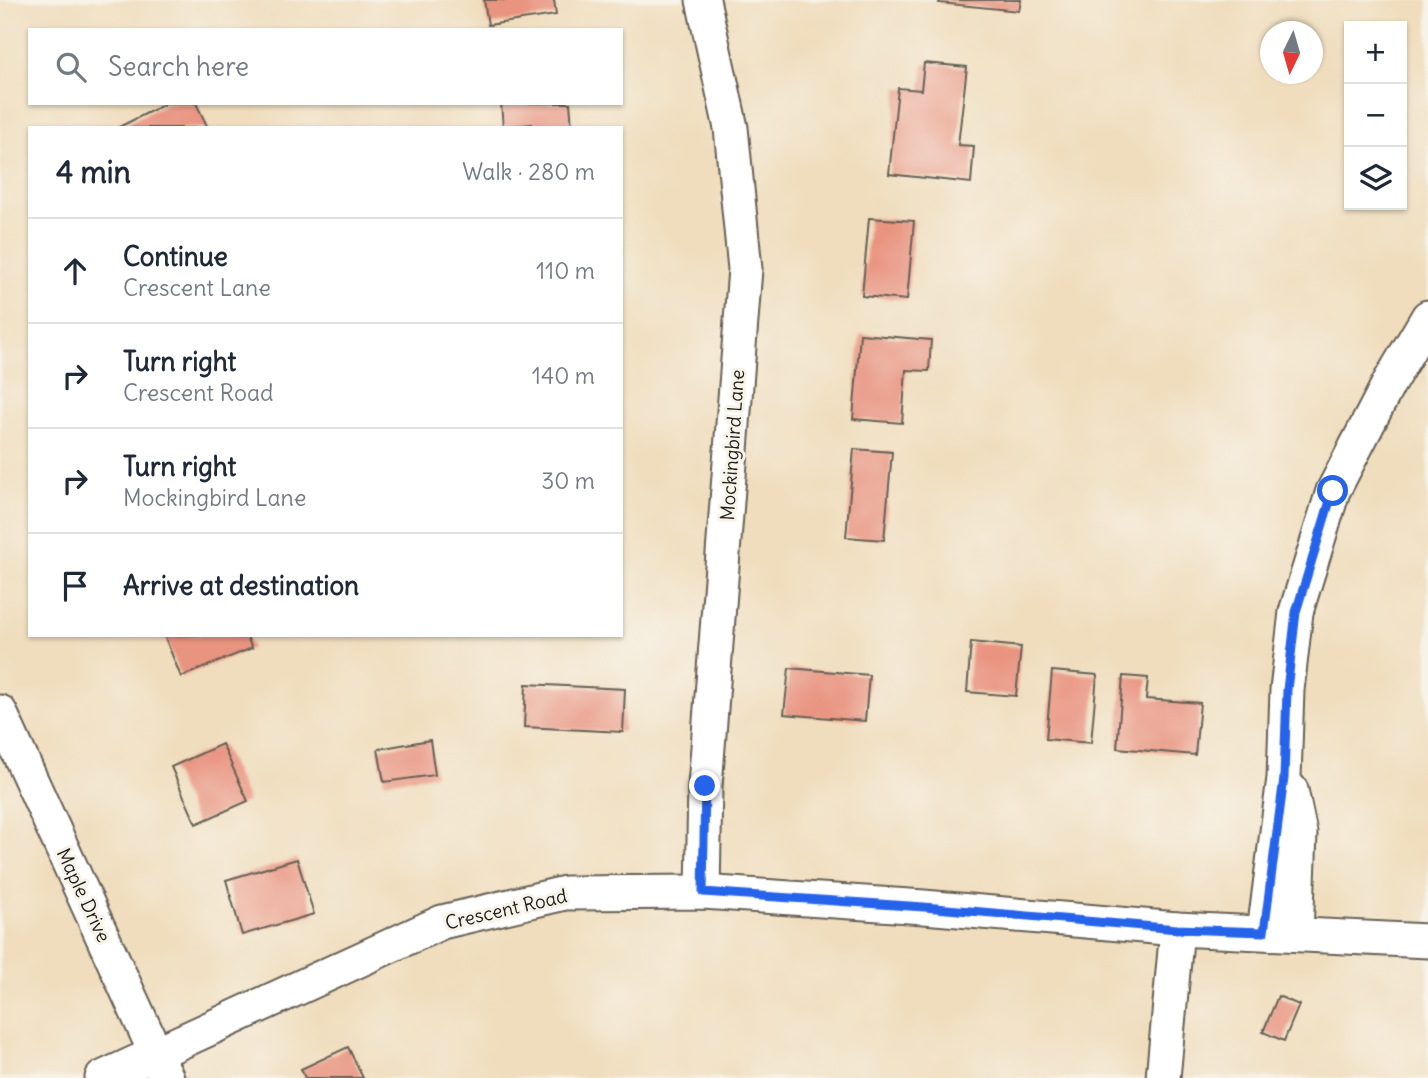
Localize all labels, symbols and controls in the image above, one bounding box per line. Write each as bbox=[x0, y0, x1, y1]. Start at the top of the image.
north arrow bbox=[1260, 21, 1323, 84]
map controls bbox=[1344, 21, 1407, 210]
button: + bbox=[1344, 21, 1407, 84]
search box bbox=[28, 28, 623, 105]
icon: search bbox=[52, 48, 90, 86]
text: Search here bbox=[108, 50, 249, 83]
button: − bbox=[1344, 84, 1407, 147]
button: layers bbox=[1344, 147, 1407, 210]
text: 4 min bbox=[56, 153, 131, 191]
text: Walk · 280 m bbox=[462, 157, 595, 186]
text: Continue bbox=[123, 240, 228, 273]
icon: ahead bbox=[56, 252, 94, 290]
text: 110 m bbox=[536, 256, 595, 285]
text: Crescent Lane bbox=[123, 273, 271, 302]
text: Turn right bbox=[123, 345, 236, 378]
icon: right bbox=[56, 357, 94, 395]
text: 140 m bbox=[532, 361, 595, 390]
street label: Mockingbird Lane bbox=[715, 369, 749, 521]
text: Crescent Road bbox=[123, 378, 274, 407]
text: Turn right bbox=[123, 450, 236, 483]
icon: right bbox=[56, 462, 94, 500]
text: 30 m bbox=[541, 466, 595, 495]
route start bbox=[1317, 475, 1348, 506]
text: Mockingbird Lane bbox=[123, 483, 306, 512]
icon: arrive bbox=[56, 567, 94, 605]
text: Arrive at destination bbox=[123, 569, 359, 602]
route end bbox=[689, 770, 720, 801]
street label: Maple Drive bbox=[52, 844, 116, 946]
street label: Crescent Road bbox=[443, 883, 569, 935]

